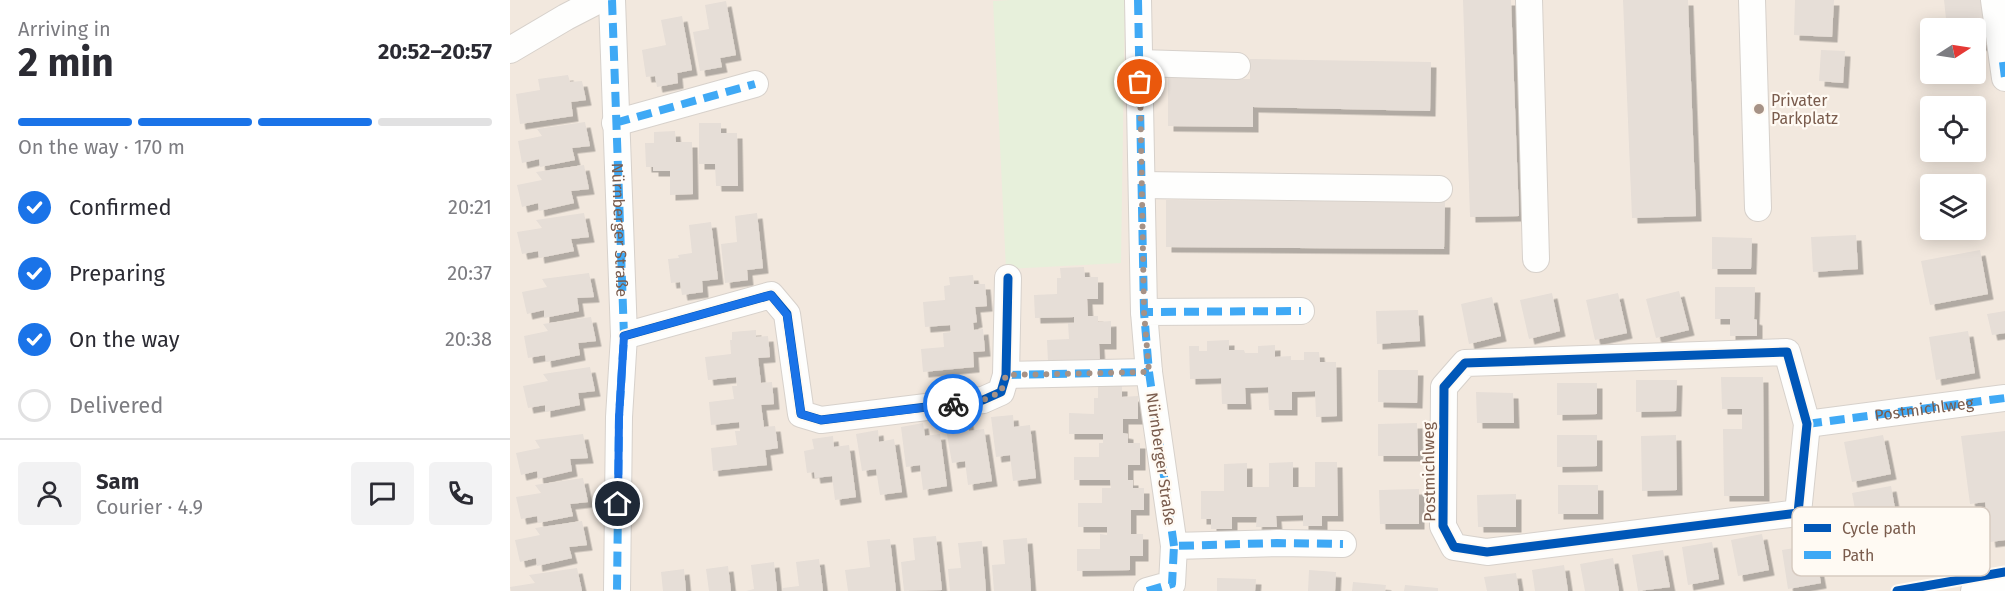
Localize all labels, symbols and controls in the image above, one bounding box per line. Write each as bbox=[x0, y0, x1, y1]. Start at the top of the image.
text: Arriving in bbox=[18, 17, 111, 41]
north arrow bbox=[1920, 18, 1986, 84]
map controls bbox=[1920, 18, 1986, 240]
text: 20:52–20:57 bbox=[378, 38, 492, 65]
text: 2 min bbox=[18, 40, 114, 86]
pin bbox=[1114, 56, 1165, 107]
icon: bag bbox=[1123, 65, 1156, 98]
place label: Privater Parkplatz bbox=[1771, 91, 1838, 128]
button: locate bbox=[1920, 96, 1986, 162]
marker: Privater Parkplatz bbox=[1752, 102, 1766, 116]
text: On the way · 170 m bbox=[18, 135, 185, 159]
street label: Nürnberger Straße bbox=[608, 162, 632, 297]
button: layers bbox=[1920, 174, 1986, 240]
icon: check bbox=[18, 191, 51, 224]
text: Confirmed bbox=[69, 194, 172, 221]
text: 20:21 bbox=[448, 195, 492, 219]
icon: check bbox=[18, 257, 51, 290]
text: Preparing bbox=[69, 260, 165, 287]
text: 20:37 bbox=[447, 261, 492, 285]
icon: check bbox=[18, 323, 51, 356]
text: On the way bbox=[69, 326, 180, 353]
text: 20:38 bbox=[445, 327, 492, 351]
courier bbox=[923, 374, 983, 434]
icon: bike bbox=[937, 388, 970, 421]
street label: Nürnberger Straße bbox=[1142, 391, 1180, 527]
text: Delivered bbox=[69, 392, 164, 419]
street label: Postmichlweg bbox=[1873, 393, 1975, 425]
street label: Postmichlweg bbox=[1419, 421, 1439, 522]
button: person bbox=[18, 462, 81, 525]
button: chat bbox=[351, 462, 414, 525]
button: phone bbox=[429, 462, 492, 525]
text: Sam bbox=[96, 468, 139, 495]
pin bbox=[592, 478, 643, 529]
icon: home bbox=[601, 487, 634, 520]
text: Courier · 4.9 bbox=[96, 495, 203, 519]
legend bbox=[1792, 507, 1990, 576]
text: Cycle path bbox=[1842, 519, 1916, 538]
text: Path bbox=[1842, 546, 1874, 565]

